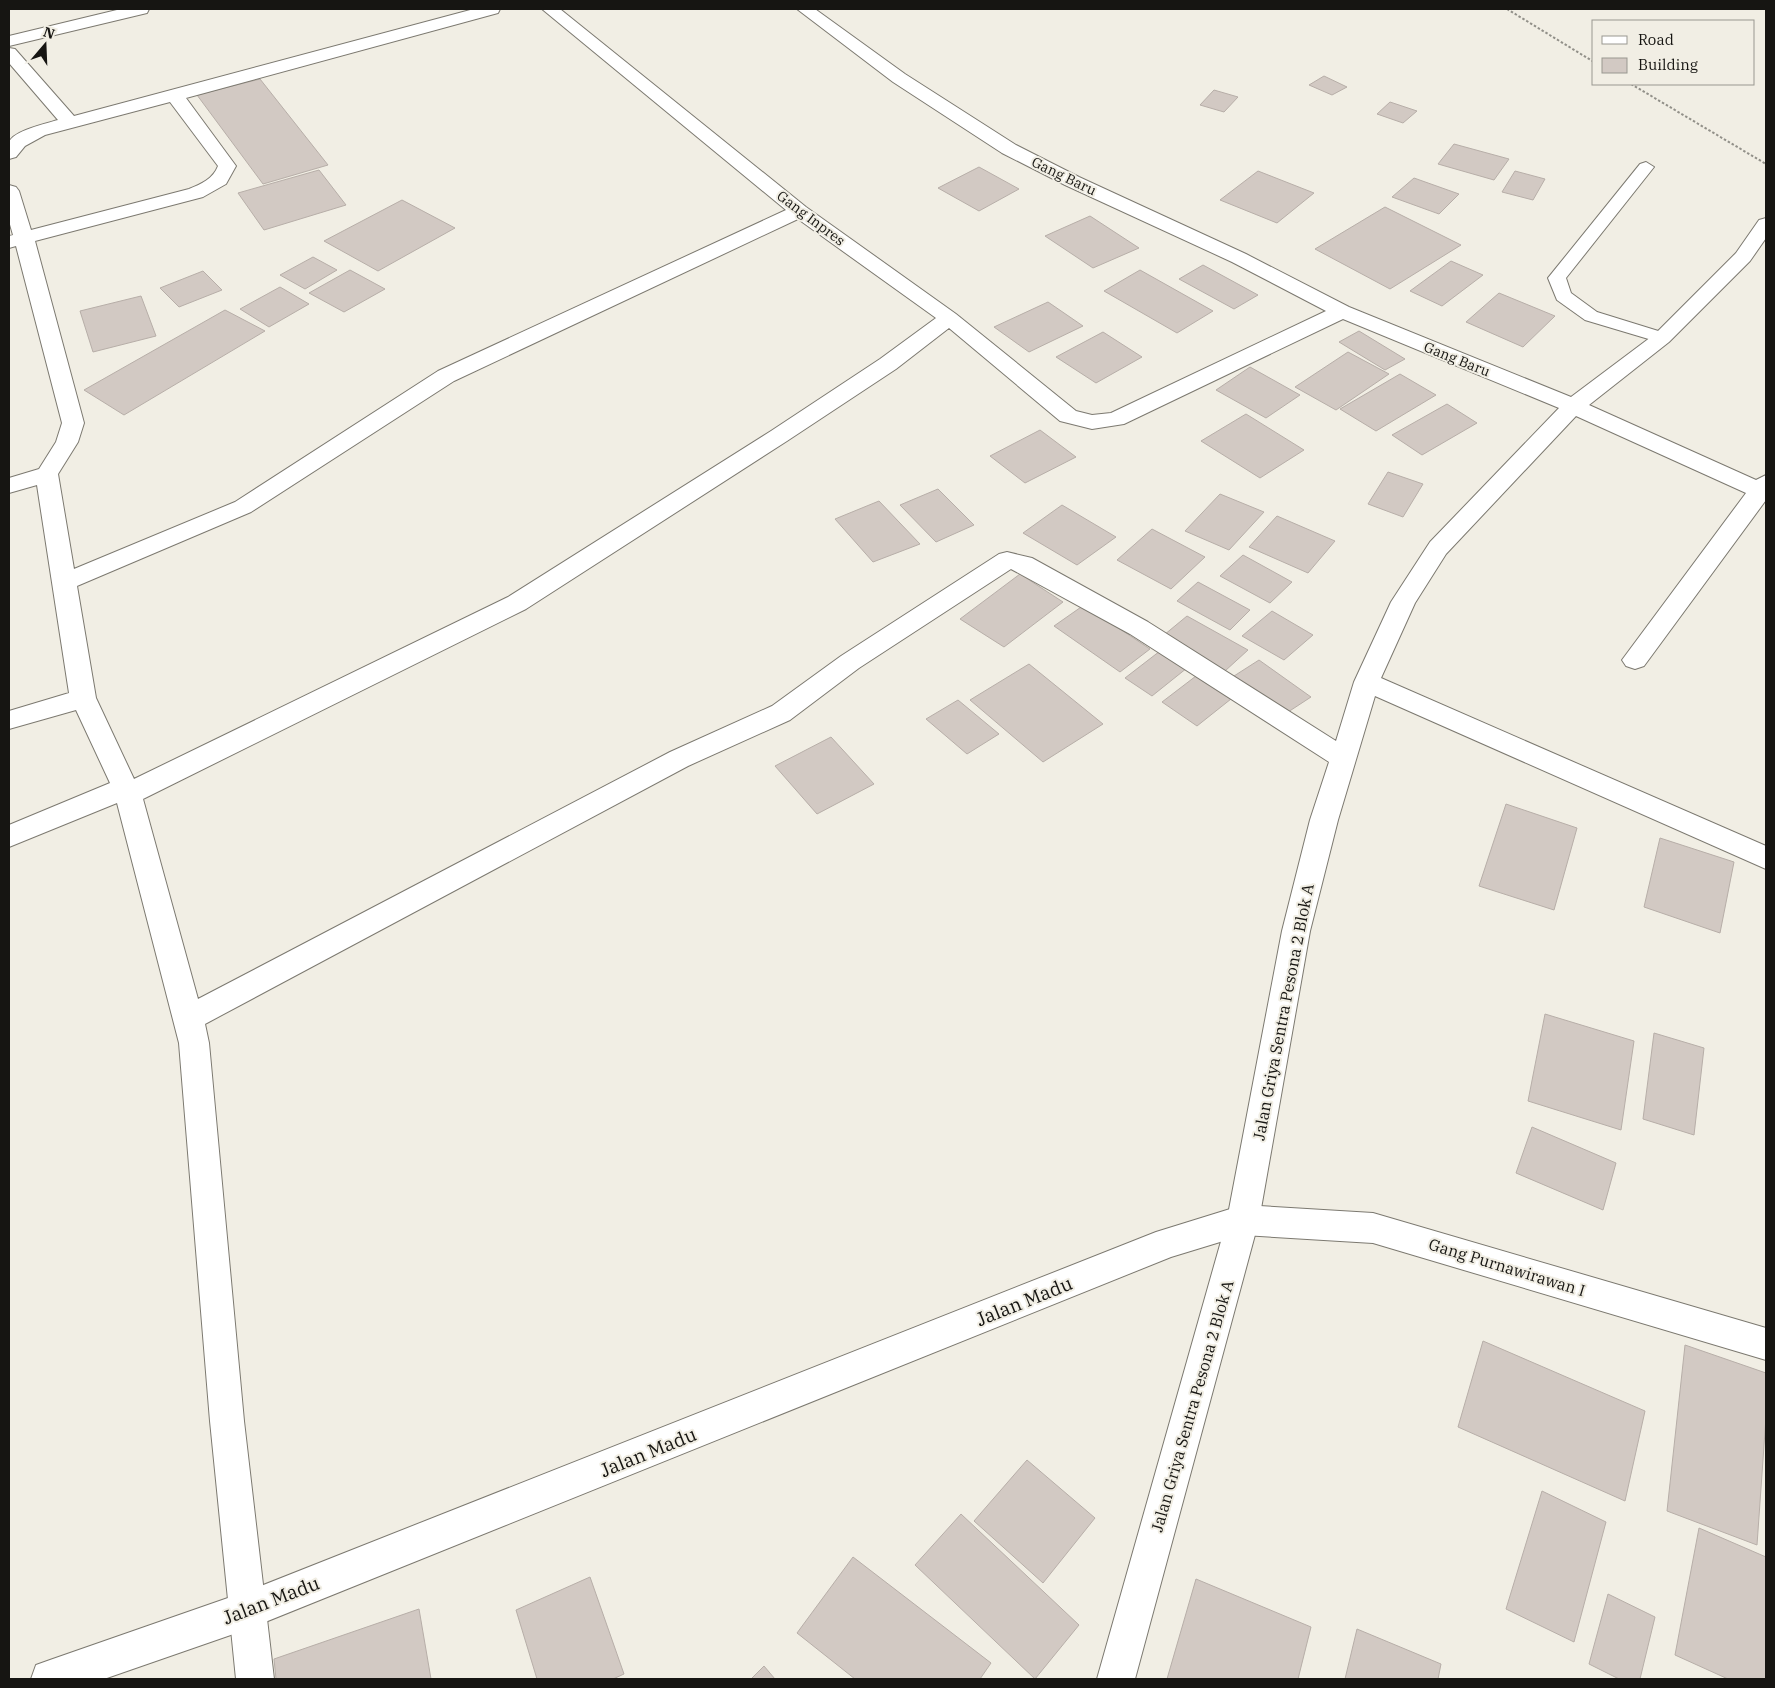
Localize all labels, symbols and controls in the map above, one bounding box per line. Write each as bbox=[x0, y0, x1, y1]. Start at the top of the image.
north arrow bbox=[20, 20, 70, 70]
legend bbox=[1592, 20, 1755, 85]
text: N bbox=[41, 22, 57, 43]
text: Road bbox=[1638, 30, 1674, 49]
text: Building bbox=[1638, 55, 1698, 74]
street label: Gang Baru bbox=[1029, 153, 1100, 200]
street label: Gang Inpres bbox=[773, 187, 849, 250]
street label: Gang Baru bbox=[1421, 338, 1493, 381]
street label: Jalan Griya Sentra Pesona 2 Blok A bbox=[1248, 882, 1318, 1142]
street label: Gang Purnawirawan I bbox=[1426, 1234, 1588, 1300]
street label: Jalan Madu bbox=[972, 1271, 1076, 1331]
street label: Jalan Griya Sentra Pesona 2 Blok A bbox=[1146, 1278, 1238, 1534]
street label: Jalan Madu bbox=[596, 1422, 700, 1482]
street label: Jalan Madu bbox=[219, 1570, 323, 1629]

